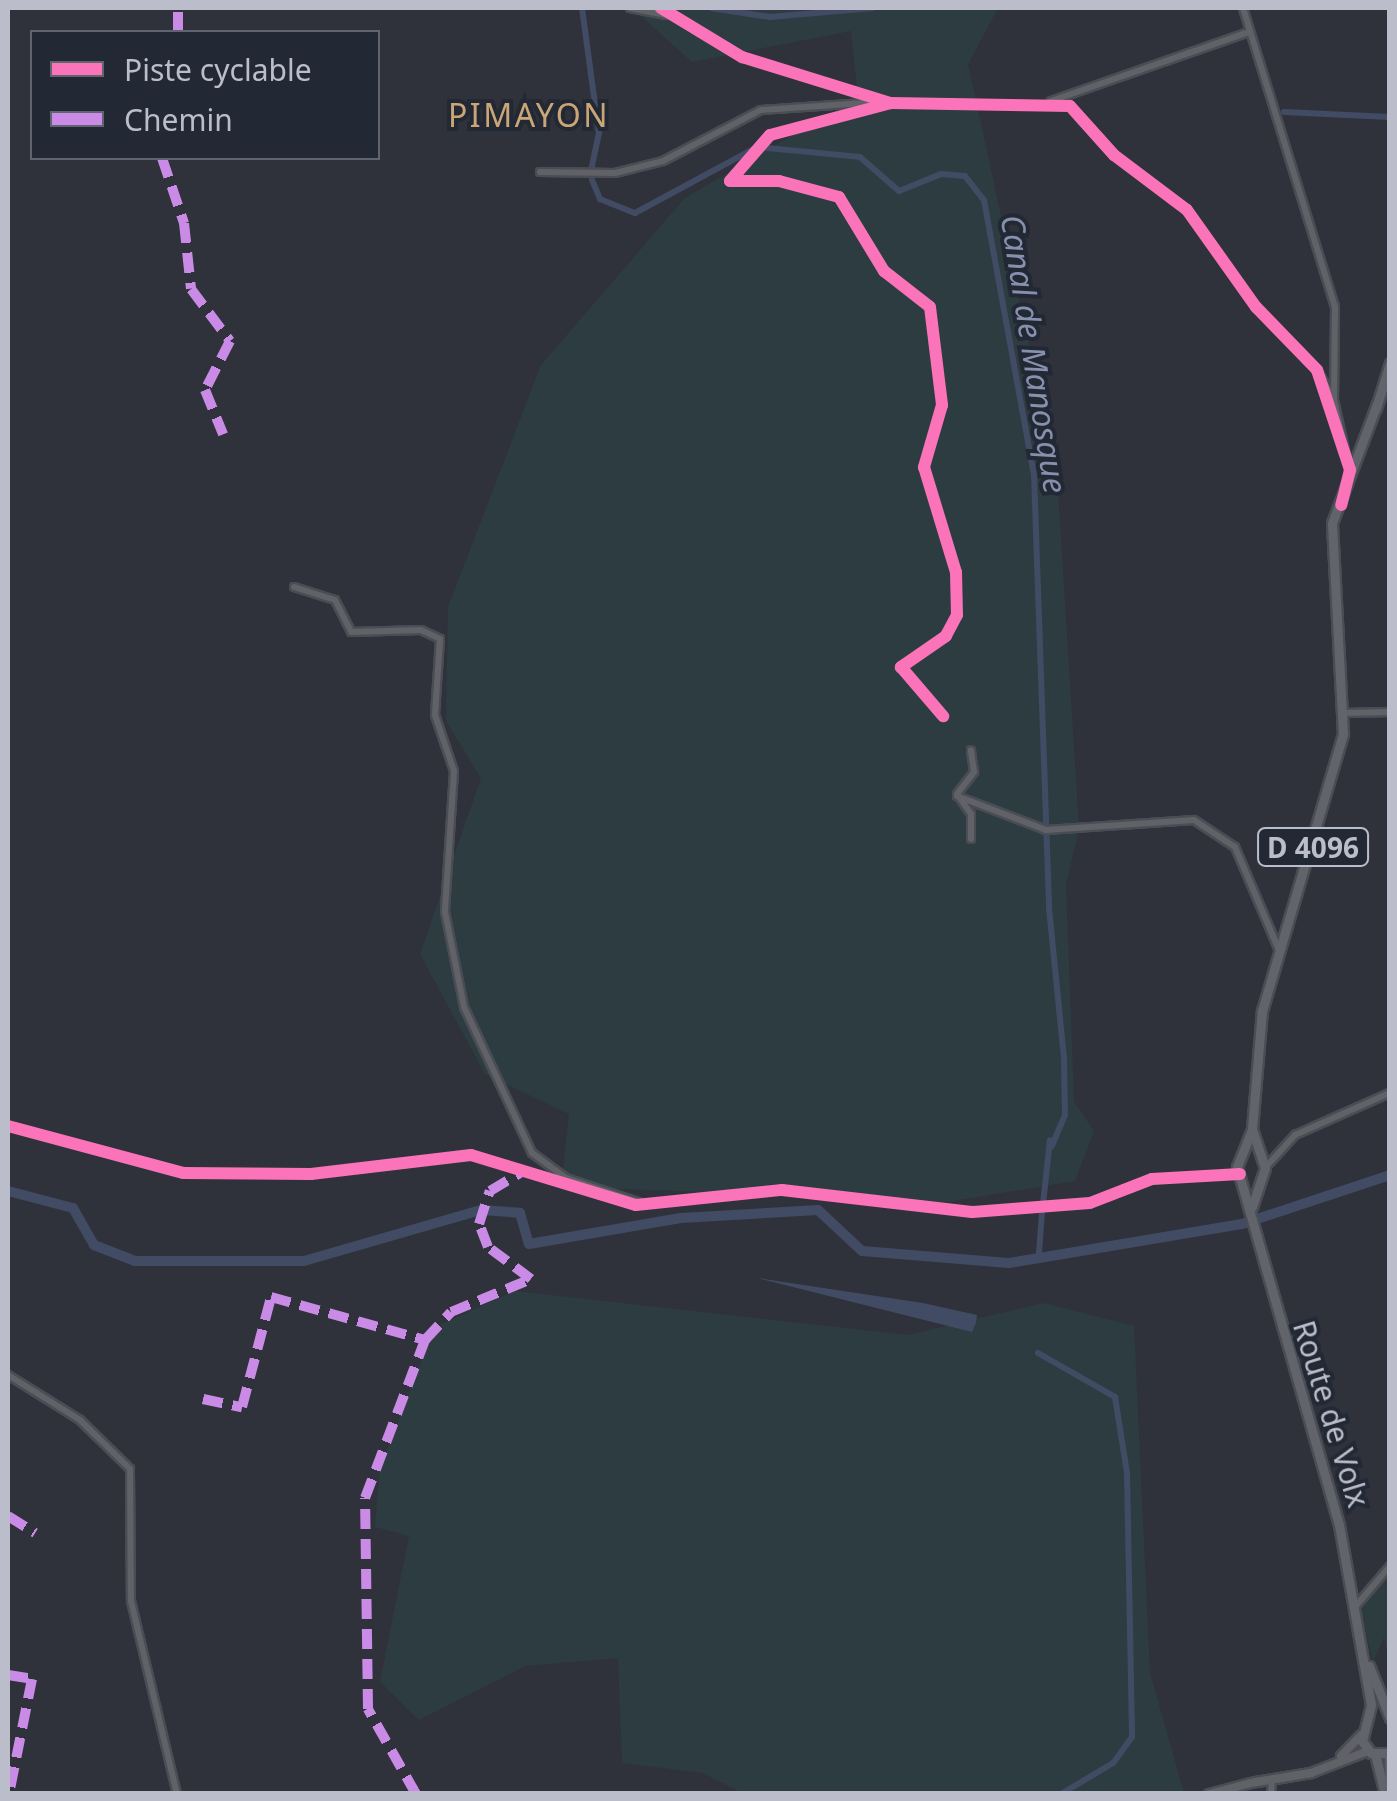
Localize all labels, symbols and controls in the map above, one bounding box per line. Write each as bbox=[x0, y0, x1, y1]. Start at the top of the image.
legend bbox=[30, 30, 380, 160]
text: Piste cyclable bbox=[124, 49, 312, 90]
district label: PIMAYON bbox=[448, 96, 610, 134]
text: Chemin bbox=[124, 99, 233, 140]
water label: Canal de Manosque bbox=[993, 212, 1075, 496]
road number: D 4096 bbox=[1256, 824, 1370, 870]
street label: Route de Volx bbox=[1286, 1316, 1376, 1512]

